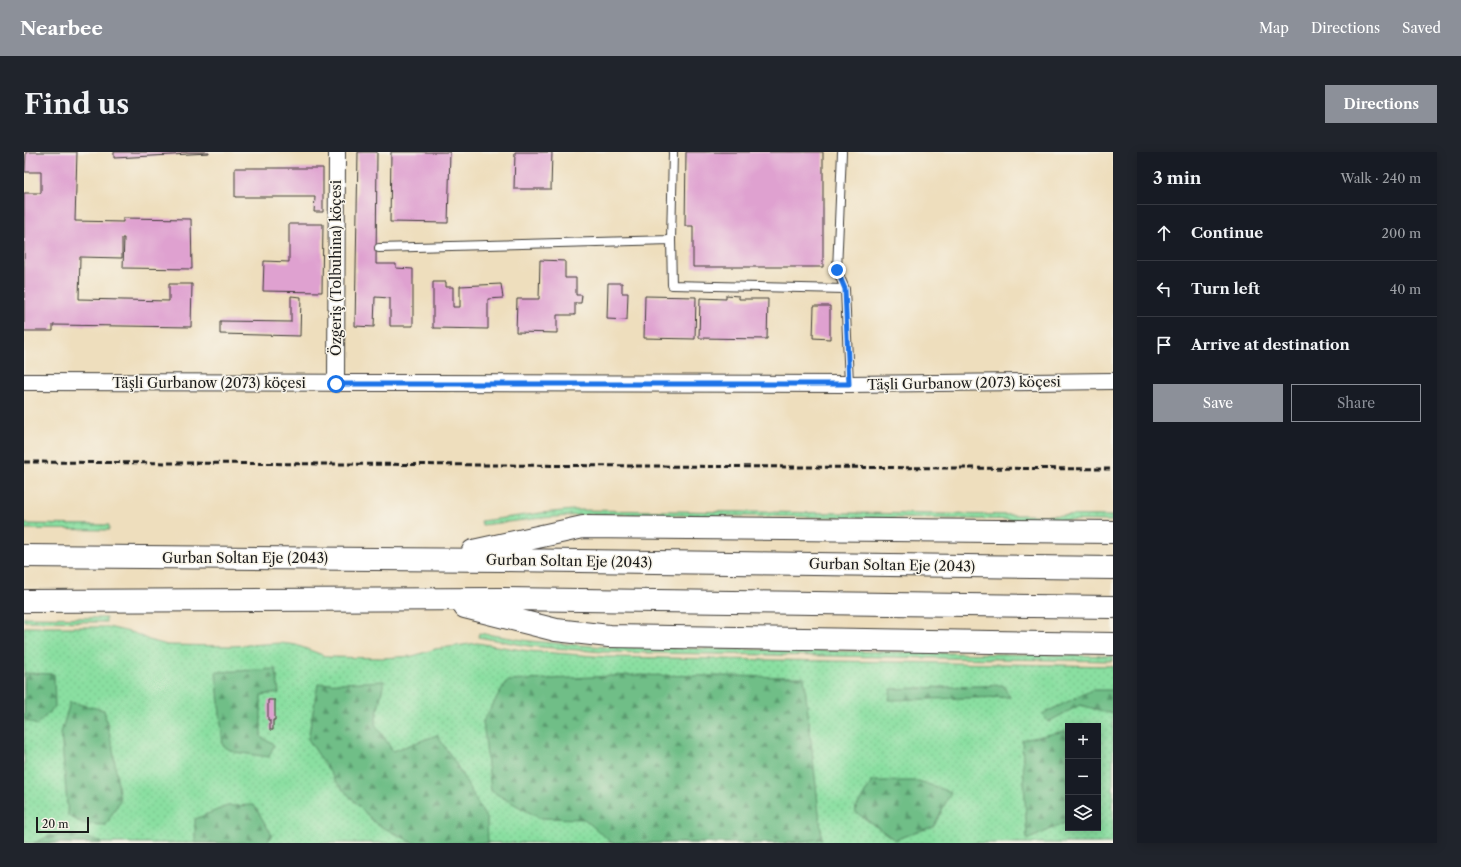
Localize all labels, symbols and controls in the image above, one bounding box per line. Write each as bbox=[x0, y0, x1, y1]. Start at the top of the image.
text: Nearbee bbox=[20, 17, 103, 40]
text: Map bbox=[1259, 19, 1289, 37]
text: Directions bbox=[1311, 19, 1380, 37]
text: Saved bbox=[1402, 19, 1441, 37]
button: Directions bbox=[1325, 85, 1437, 123]
text: Find us bbox=[24, 87, 129, 121]
text: 3 min bbox=[1153, 168, 1202, 188]
text: Walk · 240 m bbox=[1341, 170, 1421, 186]
street label: Özgeriş (Tolbuhina) köçesi bbox=[327, 180, 345, 356]
icon: ahead bbox=[1153, 222, 1175, 244]
text: Continue bbox=[1191, 223, 1263, 242]
text: 200 m bbox=[1381, 225, 1421, 241]
route end bbox=[828, 261, 846, 279]
icon: left bbox=[1153, 278, 1175, 300]
text: Turn left bbox=[1191, 279, 1260, 298]
text: 40 m bbox=[1390, 281, 1421, 297]
icon: arrive bbox=[1153, 334, 1175, 356]
text: Arrive at destination bbox=[1191, 335, 1350, 354]
street label: Täşli Gurbanow (2073) köçesi bbox=[867, 372, 1061, 394]
street label: Täşli Gurbanow (2073) köçesi bbox=[112, 374, 306, 392]
route start bbox=[327, 375, 345, 393]
button: Save bbox=[1153, 384, 1283, 422]
button: Share bbox=[1291, 384, 1421, 422]
street label: Gurban Soltan Eje (2043) bbox=[162, 549, 328, 567]
street label: Gurban Soltan Eje (2043) bbox=[486, 551, 652, 571]
street label: Gurban Soltan Eje (2043) bbox=[809, 555, 975, 575]
map controls bbox=[1065, 723, 1101, 831]
button: + bbox=[1065, 723, 1101, 759]
button: − bbox=[1065, 759, 1101, 795]
button: layers bbox=[1065, 795, 1101, 831]
scale bar bbox=[36, 815, 89, 834]
text: 20 m bbox=[42, 817, 68, 831]

